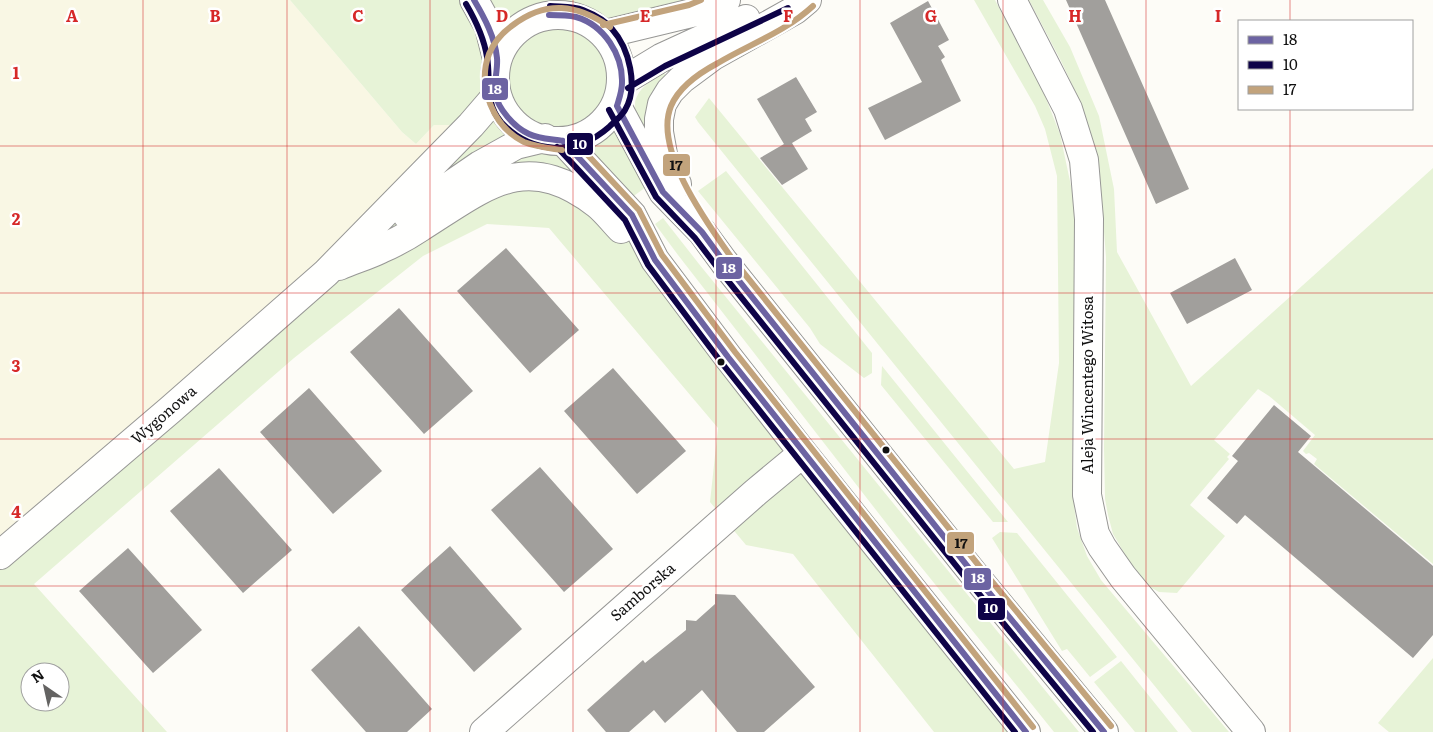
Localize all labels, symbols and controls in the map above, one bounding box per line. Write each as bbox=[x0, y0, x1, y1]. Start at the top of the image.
text: A bbox=[66, 3, 78, 27]
text: B bbox=[209, 3, 221, 27]
text: C bbox=[352, 3, 364, 27]
text: D bbox=[496, 3, 508, 27]
text: E bbox=[640, 3, 651, 27]
text: F bbox=[783, 3, 793, 27]
text: G bbox=[925, 3, 937, 27]
text: H bbox=[1068, 3, 1082, 27]
text: I bbox=[1215, 3, 1221, 27]
legend bbox=[1238, 20, 1413, 110]
text: 18 bbox=[1283, 27, 1297, 50]
text: 10 bbox=[1283, 52, 1298, 75]
text: 1 bbox=[13, 60, 20, 84]
line badge: 18 bbox=[481, 77, 509, 101]
text: 17 bbox=[1283, 77, 1297, 100]
text: 18 bbox=[488, 78, 502, 98]
line badge: 10 bbox=[566, 132, 594, 156]
text: 10 bbox=[573, 133, 588, 153]
line badge: 17 bbox=[662, 153, 691, 177]
text: 17 bbox=[670, 154, 683, 174]
text: 2 bbox=[12, 206, 21, 230]
line badge: 18 bbox=[715, 256, 743, 280]
text: 18 bbox=[722, 257, 736, 277]
street label: Aleja Wincentego Witosa bbox=[1075, 295, 1098, 474]
text: 3 bbox=[12, 353, 21, 377]
unlabelled marker bbox=[716, 357, 726, 367]
street label: Wygonowa bbox=[125, 378, 201, 449]
unlabelled marker bbox=[881, 445, 891, 455]
text: 4 bbox=[11, 499, 21, 523]
line badge: 17 bbox=[946, 531, 975, 555]
text: 17 bbox=[955, 532, 968, 552]
street label: Samborska bbox=[604, 555, 680, 626]
line badge: 18 bbox=[963, 567, 992, 591]
text: 18 bbox=[971, 567, 985, 587]
line badge: 10 bbox=[977, 597, 1006, 621]
text: 10 bbox=[984, 597, 999, 617]
north arrow bbox=[20, 662, 70, 712]
text: N bbox=[27, 664, 48, 687]

